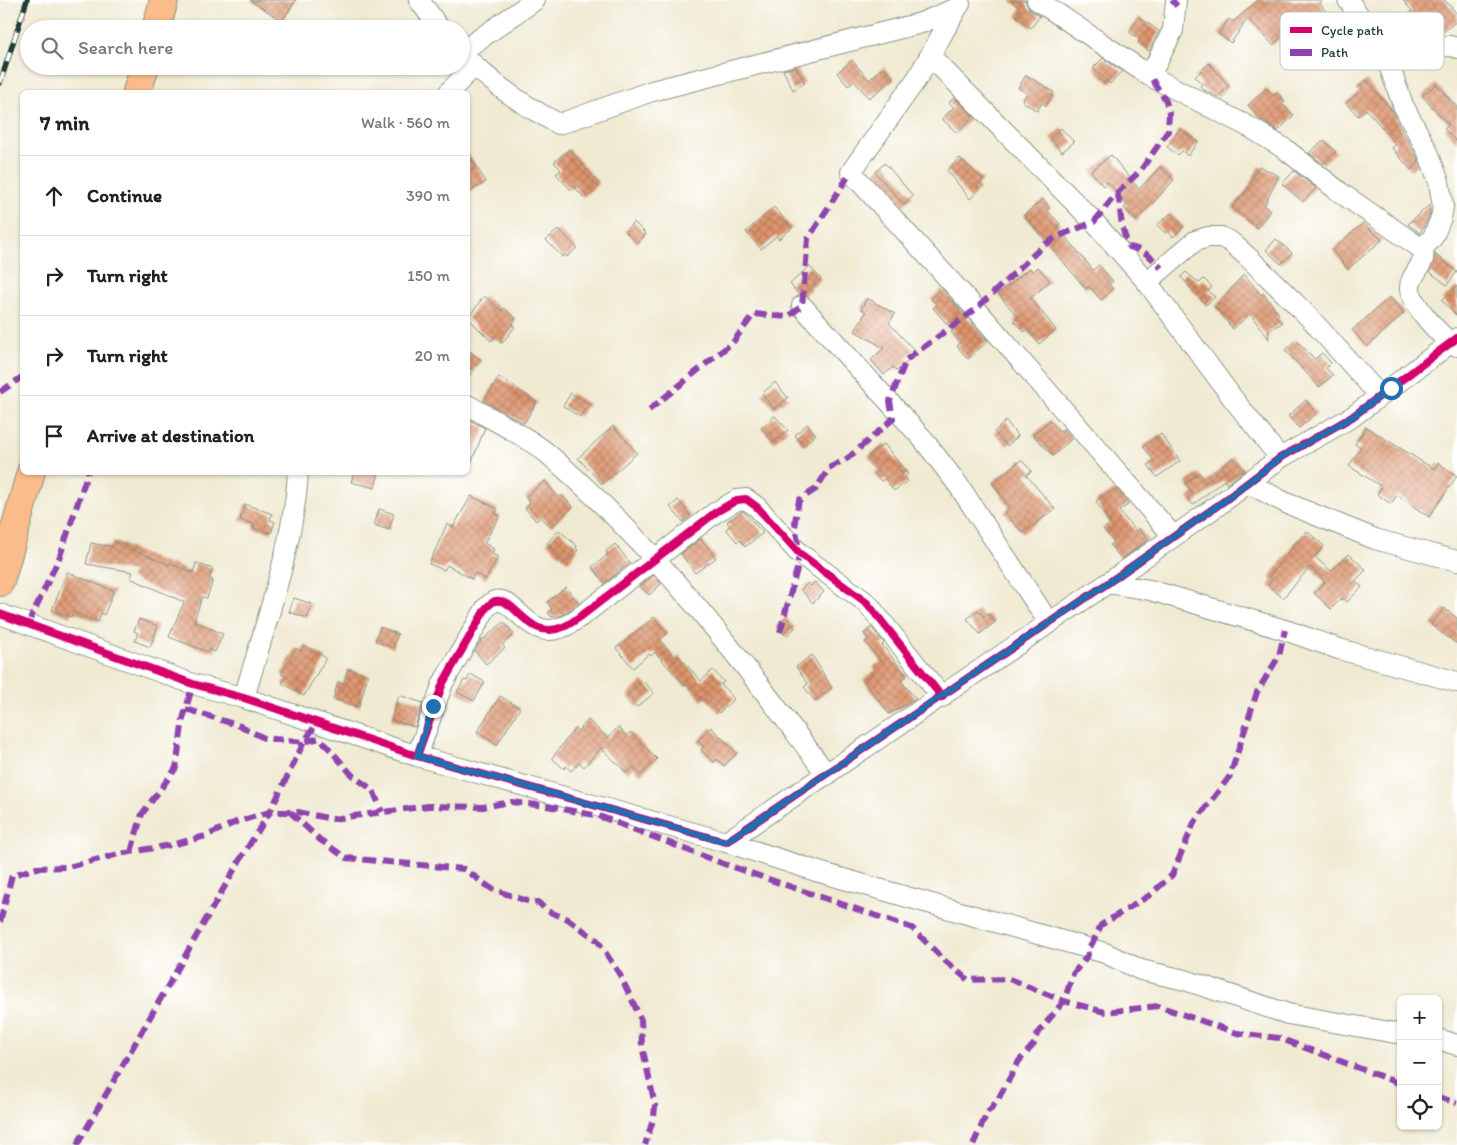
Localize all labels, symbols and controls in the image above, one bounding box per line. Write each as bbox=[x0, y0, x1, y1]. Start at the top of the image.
legend bbox=[1280, 12, 1444, 70]
search box bbox=[20, 20, 470, 75]
text: Cycle path bbox=[1321, 22, 1384, 39]
icon: search bbox=[38, 34, 66, 62]
text: Search here bbox=[78, 36, 173, 59]
text: Path bbox=[1321, 44, 1348, 61]
text: 7 min bbox=[40, 110, 89, 135]
text: Walk · 560 m bbox=[361, 113, 450, 132]
icon: ahead bbox=[40, 182, 68, 210]
text: Continue bbox=[87, 184, 162, 207]
text: 390 m bbox=[406, 186, 450, 205]
icon: right bbox=[40, 262, 68, 290]
text: Turn right bbox=[87, 264, 168, 287]
text: 150 m bbox=[407, 266, 450, 285]
icon: right bbox=[40, 342, 68, 370]
text: Turn right bbox=[87, 344, 168, 367]
text: 20 m bbox=[415, 346, 450, 365]
route start bbox=[1380, 377, 1403, 400]
icon: arrive bbox=[40, 422, 68, 450]
text: Arrive at destination bbox=[87, 424, 254, 447]
route end bbox=[422, 695, 445, 718]
map controls bbox=[1397, 995, 1442, 1130]
button: + bbox=[1397, 995, 1442, 1040]
button: − bbox=[1397, 1040, 1442, 1085]
button: locate bbox=[1397, 1085, 1442, 1130]

